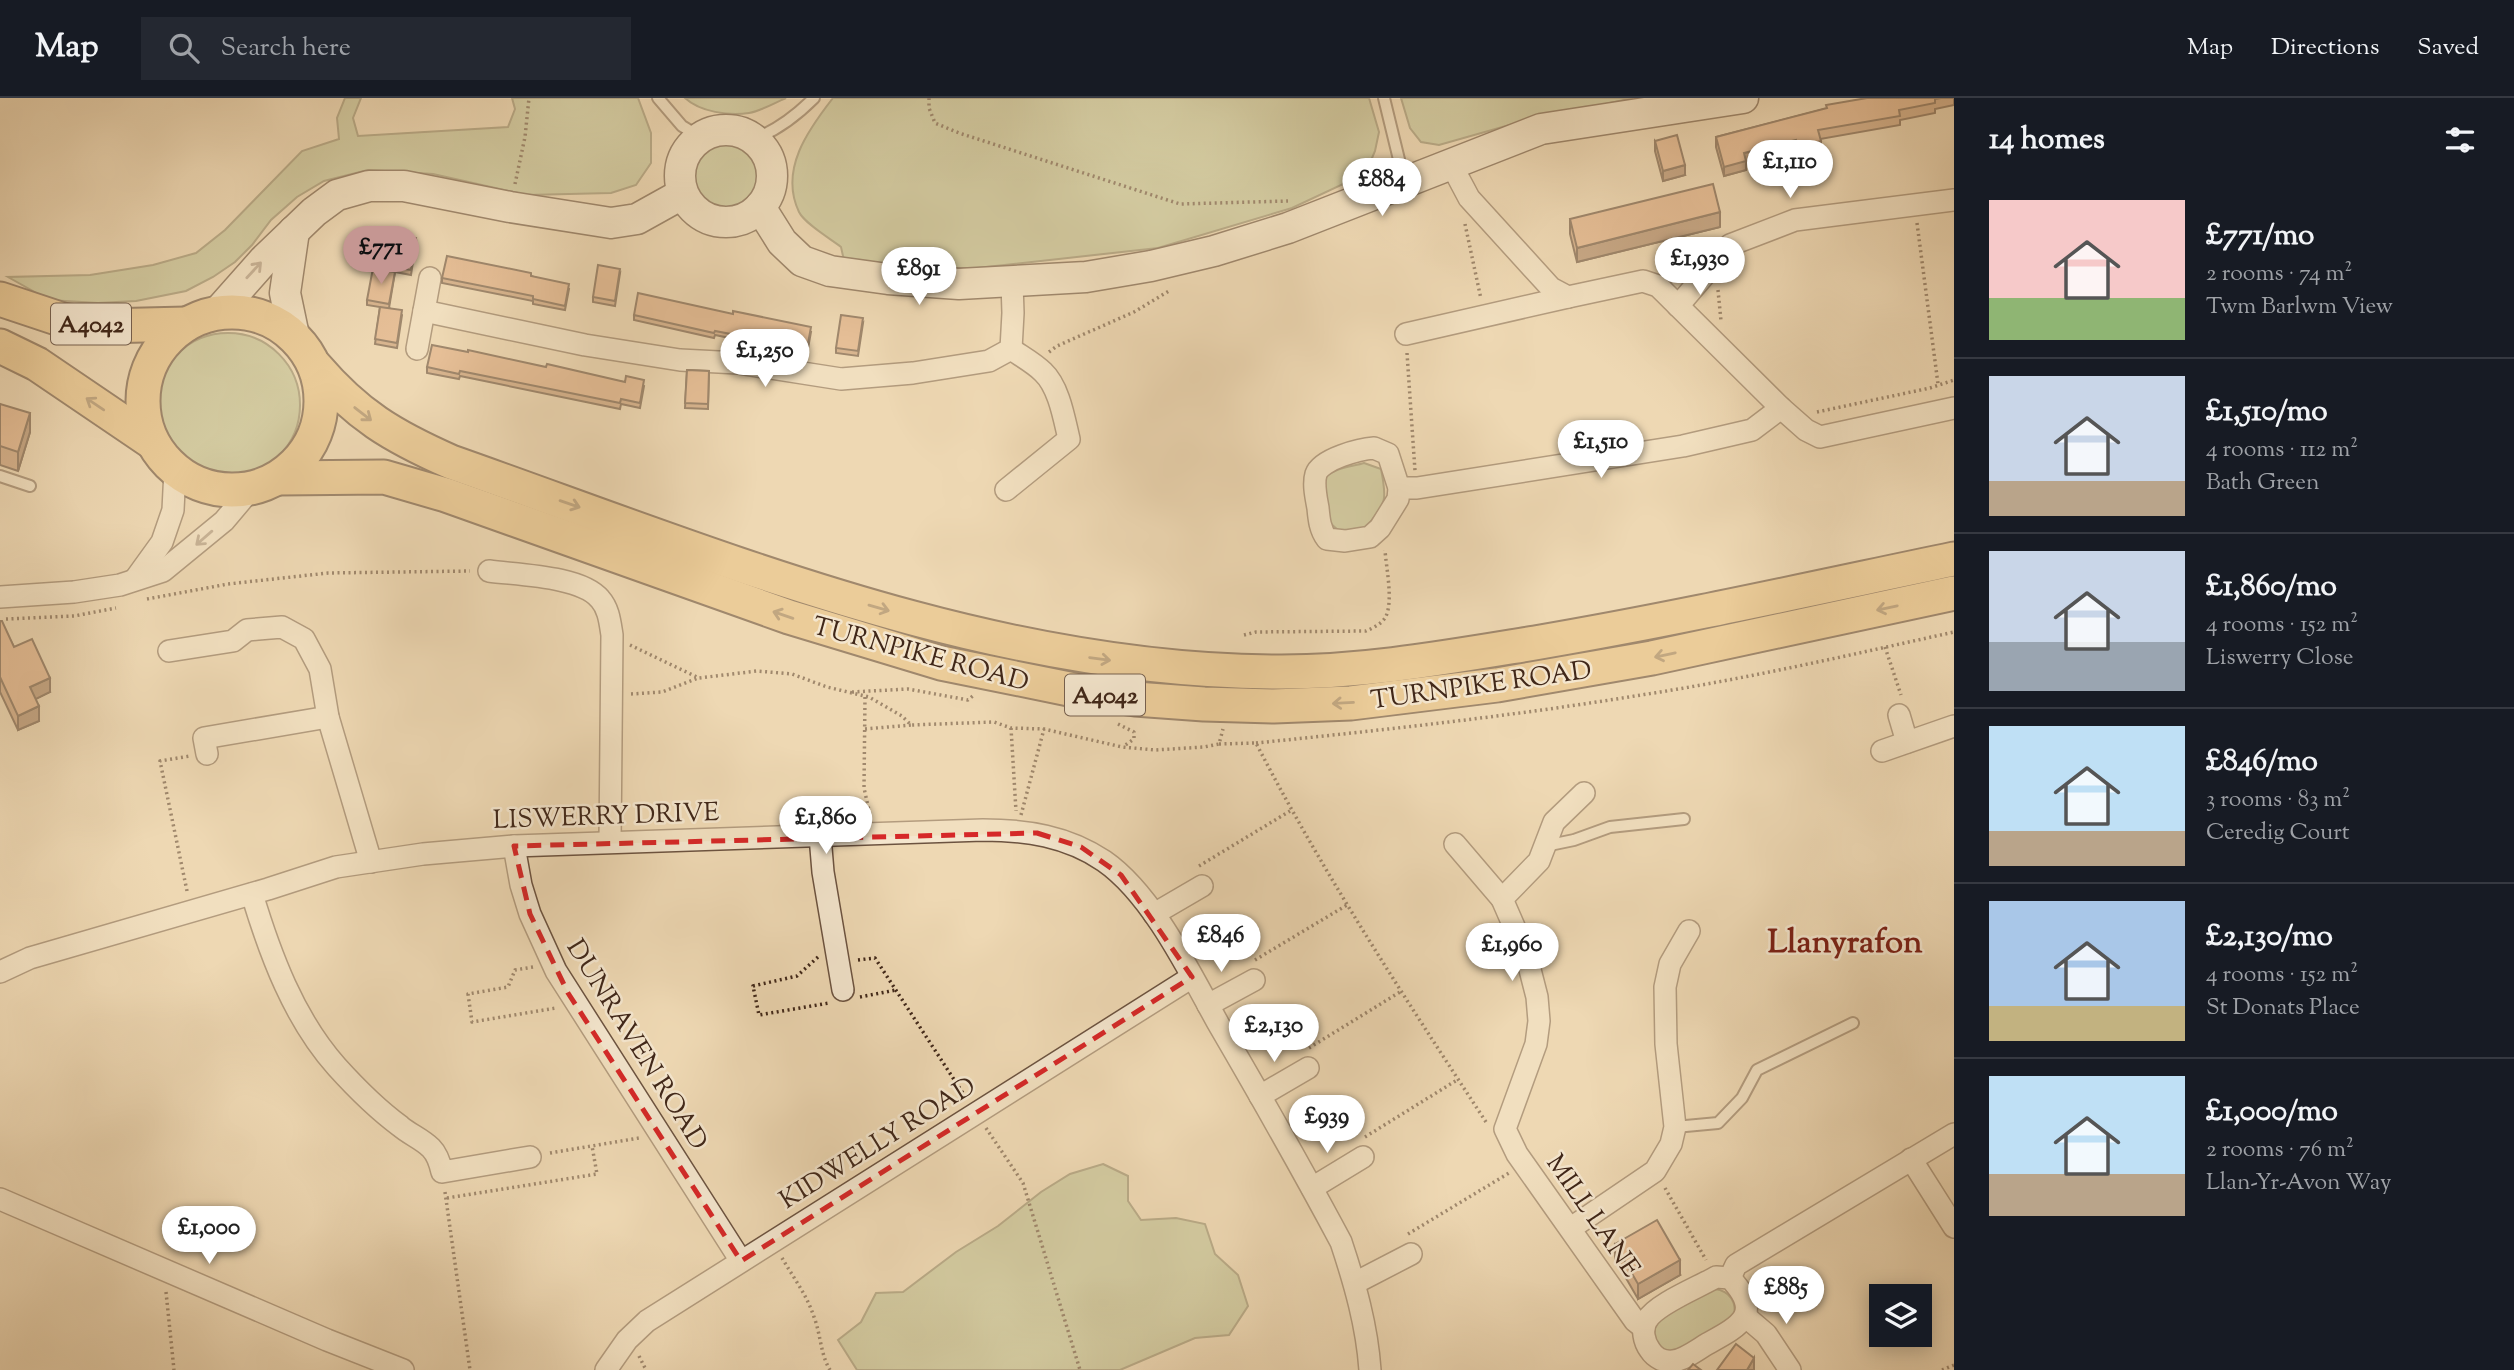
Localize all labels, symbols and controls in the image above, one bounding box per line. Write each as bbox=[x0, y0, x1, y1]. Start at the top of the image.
search box bbox=[141, 17, 631, 80]
text: Map bbox=[35, 24, 99, 72]
icon: search bbox=[165, 29, 203, 67]
text: Search here bbox=[221, 30, 351, 67]
text: Map bbox=[2187, 31, 2233, 65]
text: Directions bbox=[2271, 31, 2379, 65]
text: Saved bbox=[2417, 31, 2479, 65]
text: 14 homes bbox=[1989, 119, 2105, 162]
icon: filters bbox=[2441, 121, 2479, 159]
pin: £1,110 bbox=[1733, 140, 1847, 200]
text: £1,110 bbox=[1763, 146, 1817, 179]
pin: £884 bbox=[1341, 158, 1423, 218]
text: £884 bbox=[1358, 164, 1406, 197]
text: £771/mo bbox=[2206, 215, 2314, 258]
pin: £771 bbox=[340, 226, 422, 286]
icon: home bbox=[2045, 228, 2129, 312]
text: £771 bbox=[359, 232, 403, 265]
pin: £1,930 bbox=[1643, 238, 1757, 297]
text: £1,930 bbox=[1671, 243, 1729, 276]
pin: £891 bbox=[878, 248, 960, 307]
text: £891 bbox=[897, 253, 941, 286]
text: 2 rooms · 74 m² bbox=[2206, 258, 2352, 291]
one-way arrow bbox=[246, 262, 263, 279]
text: Twm Barlwm View bbox=[2206, 291, 2393, 324]
road number: A4042 bbox=[51, 304, 131, 344]
pin: £1,250 bbox=[708, 330, 822, 389]
text: £1,250 bbox=[736, 335, 794, 368]
text: £1,510/mo bbox=[2206, 391, 2328, 434]
one-way arrow bbox=[86, 397, 106, 411]
icon: home bbox=[2045, 404, 2129, 488]
one-way arrow bbox=[353, 406, 372, 421]
pin: £1,510 bbox=[1544, 420, 1658, 480]
text: £1,510 bbox=[1574, 426, 1628, 459]
text: 4 rooms · 112 m² bbox=[2206, 434, 2358, 467]
text: Bath Green bbox=[2206, 467, 2320, 500]
one-way arrow bbox=[559, 499, 581, 511]
one-way arrow bbox=[195, 530, 213, 546]
text: £1,860/mo bbox=[2206, 566, 2337, 609]
icon: home bbox=[2045, 579, 2129, 663]
one-way arrow bbox=[1876, 601, 1899, 615]
one-way arrow bbox=[867, 603, 889, 616]
one-way arrow bbox=[773, 608, 795, 620]
street label: TURNPIKE ROAD bbox=[808, 609, 1033, 702]
text: 4 rooms · 152 m² bbox=[2206, 609, 2358, 642]
text: Liswerry Close bbox=[2206, 642, 2353, 675]
one-way arrow bbox=[1654, 649, 1677, 663]
one-way arrow bbox=[1088, 653, 1111, 666]
street label: TURNPIKE ROAD bbox=[1369, 653, 1594, 720]
road number: A4042 bbox=[1065, 674, 1145, 716]
one-way arrow bbox=[1332, 696, 1355, 709]
text: £846/mo bbox=[2206, 741, 2318, 784]
icon: home bbox=[2045, 754, 2129, 838]
text: 3 rooms · 83 m² bbox=[2206, 784, 2350, 817]
street label: LISWERRY DRIVE bbox=[492, 795, 720, 840]
pin: £1,860 bbox=[769, 796, 883, 856]
text: £1,860 bbox=[795, 802, 857, 835]
text: Ceredig Court bbox=[2206, 817, 2350, 850]
pin: £846 bbox=[1180, 914, 1262, 974]
text: £2,130/mo bbox=[2206, 916, 2333, 959]
text: £846 bbox=[1198, 920, 1244, 953]
district label: Llanyrafon bbox=[1767, 920, 1923, 968]
pin: £1,960 bbox=[1455, 924, 1569, 983]
text: £1,960 bbox=[1482, 929, 1542, 962]
icon: home bbox=[2045, 929, 2129, 1013]
street label: DUNRAVEN ROAD bbox=[556, 933, 716, 1158]
text: 4 rooms · 152 m² bbox=[2206, 959, 2358, 992]
text: St Donats Place bbox=[2206, 992, 2360, 1025]
pin: £2,130 bbox=[1217, 1004, 1331, 1064]
text: £2,130 bbox=[1245, 1010, 1303, 1043]
street label: KIDWELLY ROAD bbox=[773, 1069, 984, 1219]
text: £1,000/mo bbox=[2206, 1091, 2338, 1134]
pin: £939 bbox=[1286, 1096, 1368, 1155]
text: £939 bbox=[1305, 1101, 1349, 1134]
icon: home bbox=[2045, 1104, 2129, 1188]
text: 2 rooms · 76 m² bbox=[2206, 1134, 2354, 1167]
street label: MILL LANE bbox=[1536, 1147, 1648, 1286]
text: Llan-Yr-Avon Way bbox=[2206, 1167, 2392, 1200]
pin: £1,000 bbox=[152, 1206, 266, 1266]
text: £1,000 bbox=[178, 1212, 240, 1245]
pin: £885 bbox=[1745, 1266, 1827, 1326]
text: £885 bbox=[1764, 1272, 1808, 1305]
map controls bbox=[1869, 1284, 1932, 1347]
button: layers bbox=[1869, 1284, 1932, 1347]

